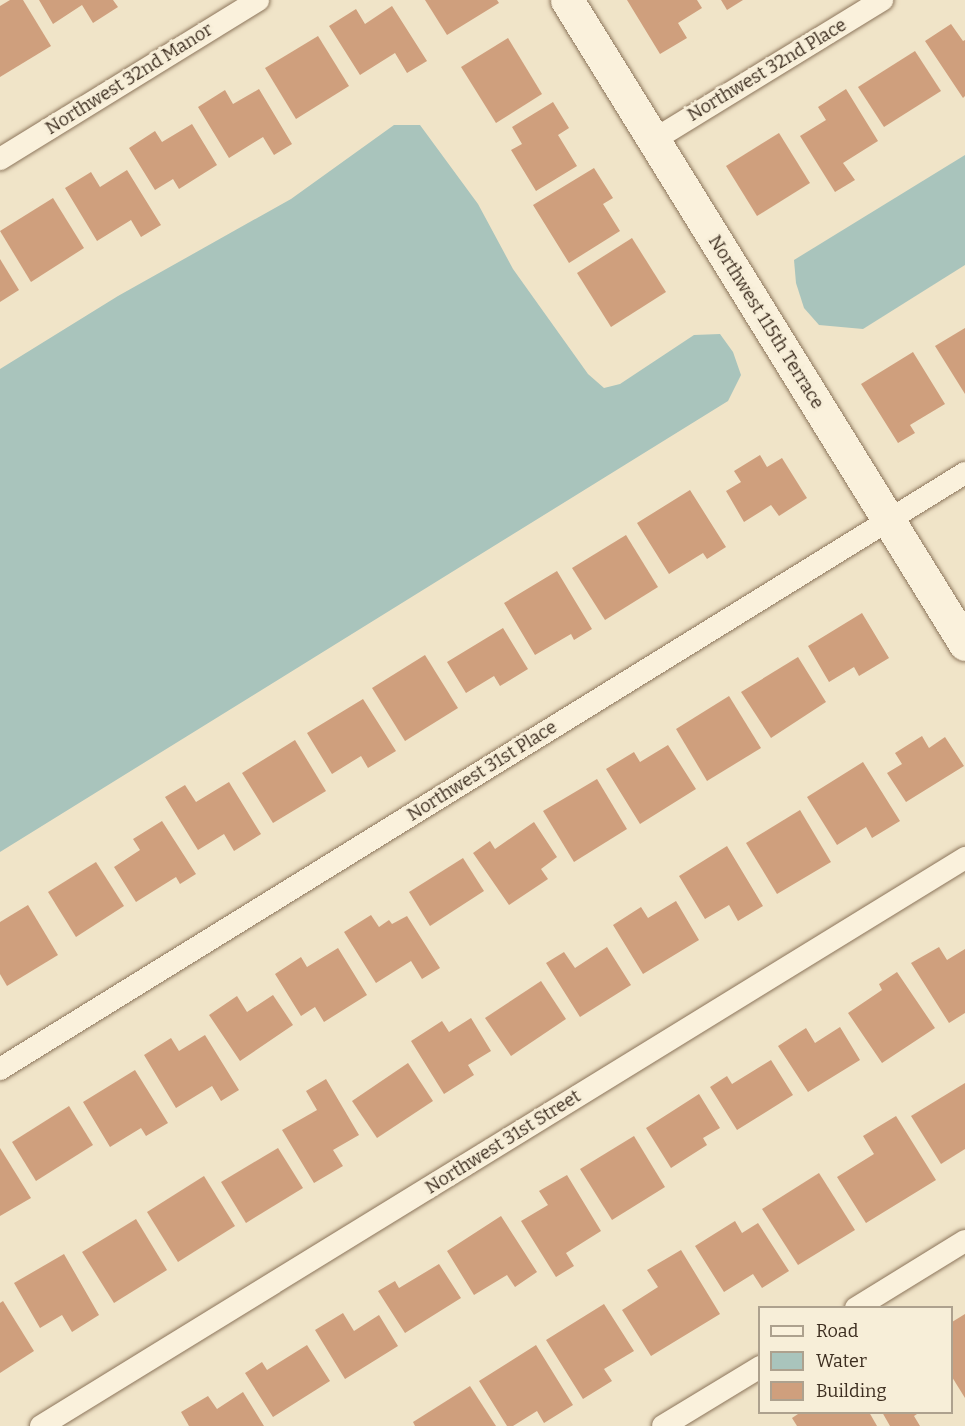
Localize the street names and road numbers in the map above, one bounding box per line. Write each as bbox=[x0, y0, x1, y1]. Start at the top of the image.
street label: Northwest 32nd Place bbox=[684, 14, 850, 126]
street label: Northwest 32nd Manor bbox=[41, 19, 217, 139]
street label: Northwest 115th Terrace bbox=[704, 231, 828, 413]
street label: Northwest 31st Place bbox=[403, 716, 561, 826]
street label: Northwest 31st Street bbox=[421, 1085, 585, 1199]

